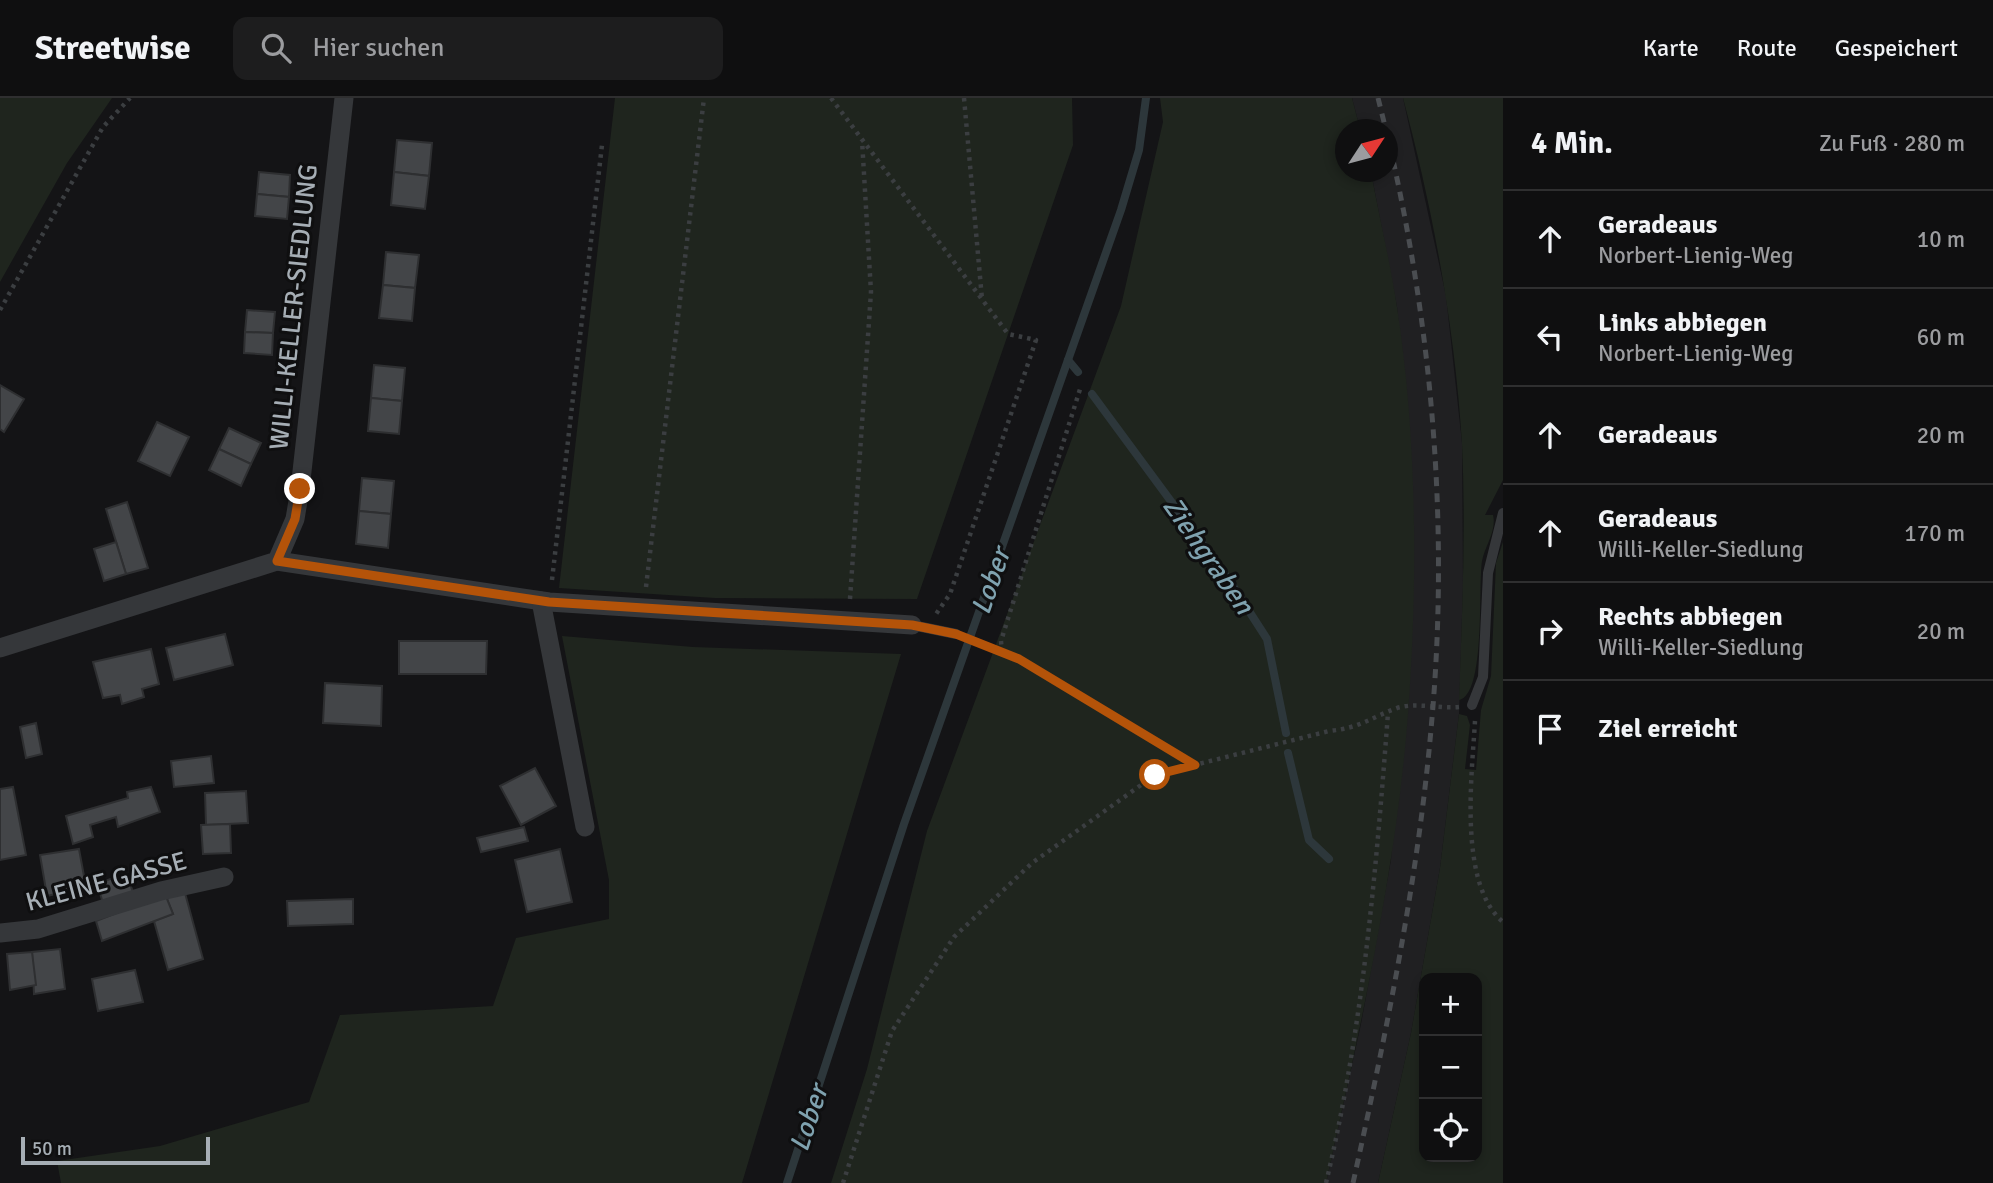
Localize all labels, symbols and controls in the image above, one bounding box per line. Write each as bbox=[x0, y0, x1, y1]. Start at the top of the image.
search box bbox=[233, 17, 723, 80]
text: Streetwise bbox=[35, 28, 191, 69]
icon: search bbox=[257, 29, 295, 67]
text: Hier suchen bbox=[313, 32, 445, 64]
text: Karte bbox=[1643, 33, 1699, 63]
text: Route bbox=[1737, 33, 1797, 63]
text: Gespeichert bbox=[1835, 33, 1958, 63]
north arrow bbox=[1335, 119, 1398, 182]
text: 4 Min. bbox=[1531, 125, 1613, 162]
text: Zu Fuß · 280 m bbox=[1819, 129, 1965, 158]
street label: WILLI-KELLER-SIEDLUNG bbox=[263, 163, 325, 452]
text: Geradeaus bbox=[1598, 209, 1717, 241]
icon: ahead bbox=[1531, 220, 1569, 258]
text: 10 m bbox=[1917, 225, 1965, 254]
text: Norbert-Lienig-Weg bbox=[1598, 241, 1793, 270]
text: Links abbiegen bbox=[1598, 307, 1767, 339]
icon: left bbox=[1531, 318, 1569, 356]
text: 60 m bbox=[1917, 323, 1965, 352]
text: Norbert-Lienig-Weg bbox=[1598, 339, 1793, 368]
icon: ahead bbox=[1531, 416, 1569, 454]
text: Geradeaus bbox=[1598, 419, 1717, 451]
text: 20 m bbox=[1917, 421, 1965, 450]
route end bbox=[284, 473, 315, 504]
water label: Ziehgraben bbox=[1155, 490, 1261, 622]
text: Geradeaus bbox=[1598, 503, 1717, 535]
icon: ahead bbox=[1531, 514, 1569, 552]
text: 170 m bbox=[1904, 519, 1965, 548]
text: Willi-Keller-Siedlung bbox=[1598, 535, 1804, 564]
water label: Lober bbox=[964, 540, 1019, 619]
text: Rechts abbiegen bbox=[1598, 601, 1783, 633]
icon: right bbox=[1531, 612, 1569, 650]
text: 20 m bbox=[1917, 617, 1965, 646]
text: Willi-Keller-Siedlung bbox=[1598, 633, 1804, 662]
icon: arrive bbox=[1531, 710, 1569, 748]
text: Ziel erreicht bbox=[1598, 713, 1738, 745]
route start bbox=[1139, 759, 1170, 790]
street label: KLEINE GASSE bbox=[22, 845, 190, 919]
map controls bbox=[1419, 973, 1482, 1162]
button: + bbox=[1419, 973, 1482, 1036]
button: − bbox=[1419, 1036, 1482, 1099]
water label: Lober bbox=[782, 1077, 837, 1156]
button: locate bbox=[1419, 1099, 1482, 1162]
scale bar bbox=[21, 1134, 210, 1166]
text: 50 m bbox=[32, 1137, 72, 1161]

